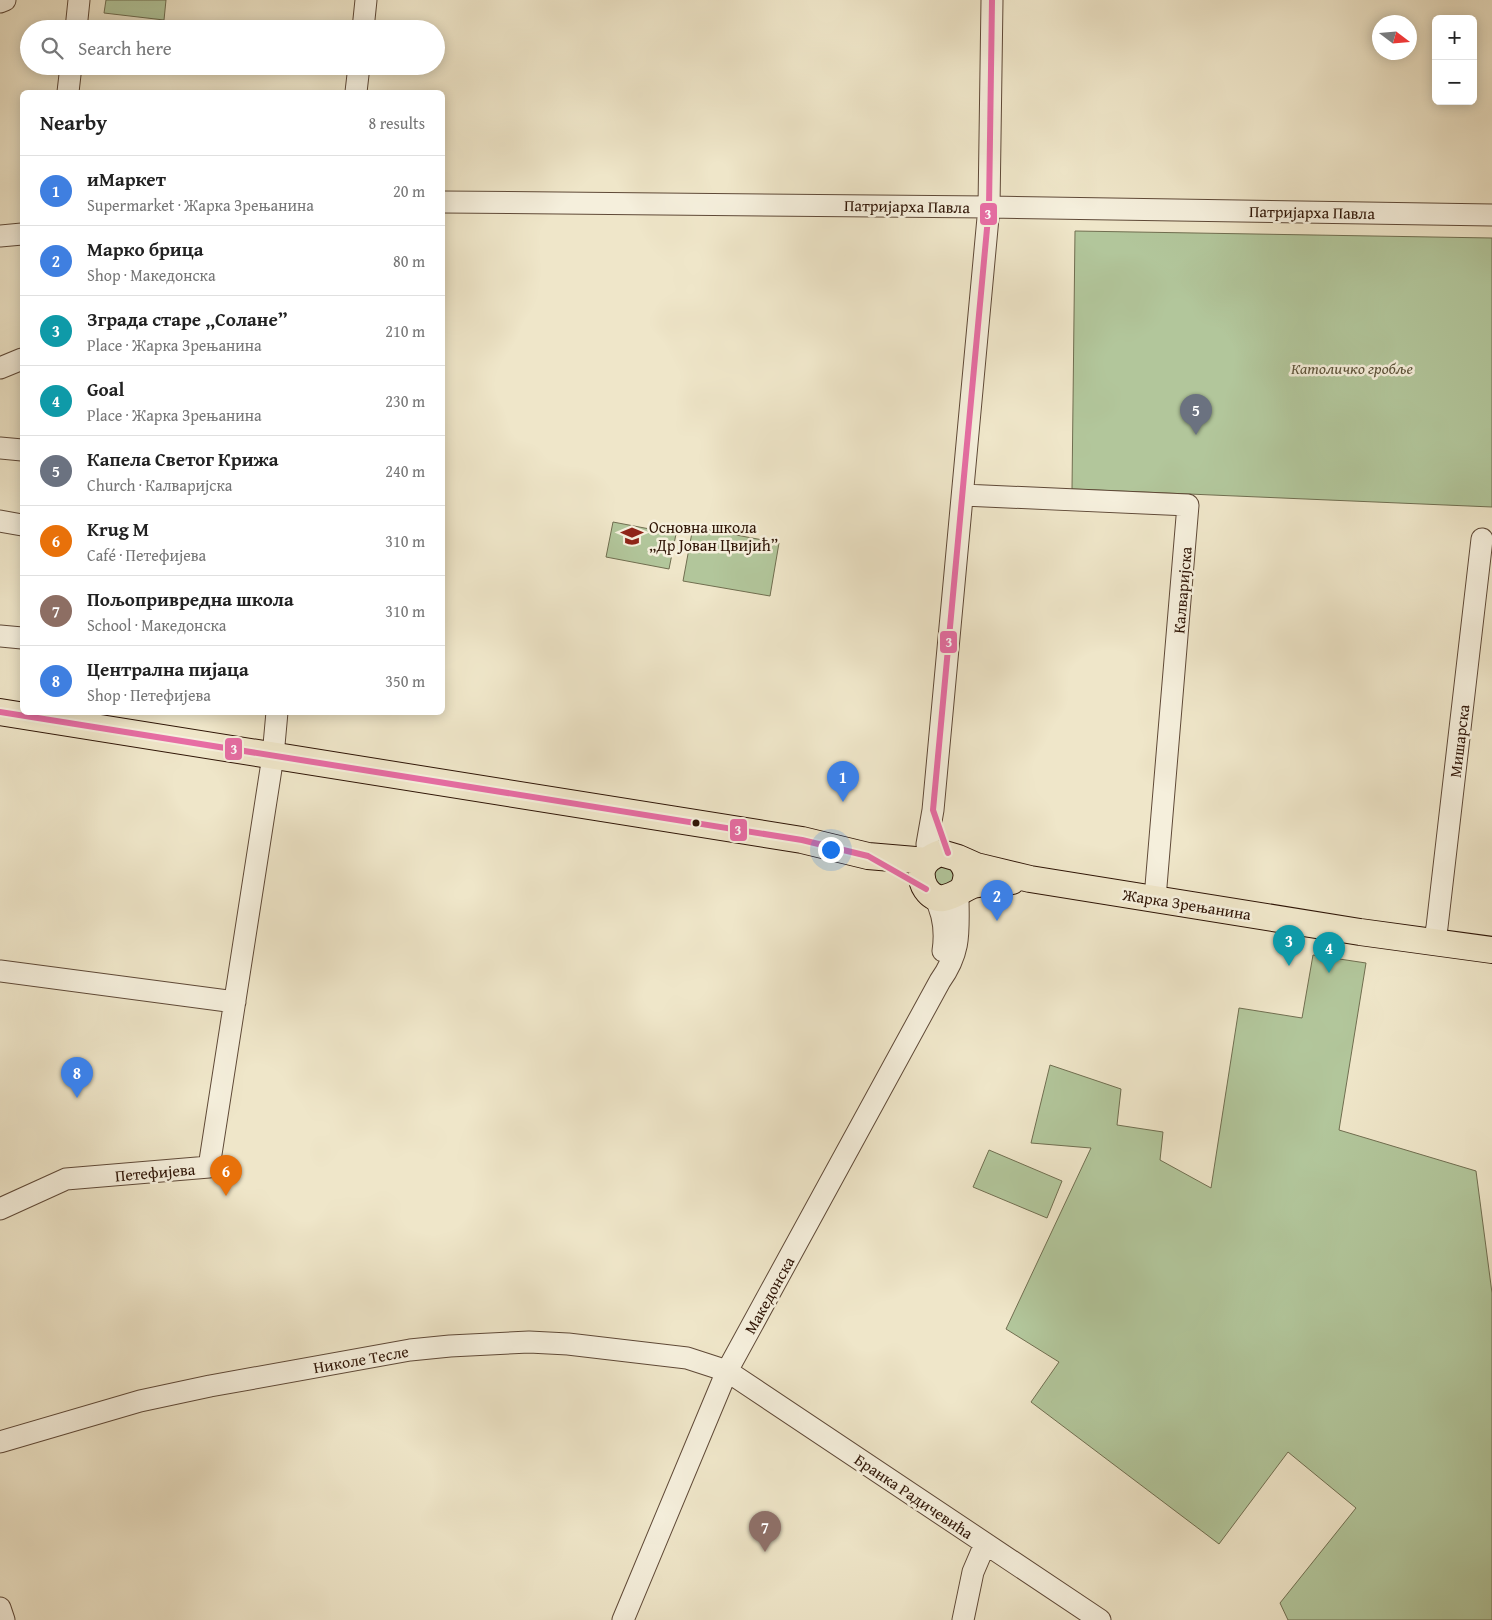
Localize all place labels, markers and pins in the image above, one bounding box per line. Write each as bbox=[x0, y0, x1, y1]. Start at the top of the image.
pin: 5 bbox=[1180, 394, 1212, 435]
place label: Основна школа „Др Јован Цвијић” bbox=[649, 515, 778, 557]
school or university icon: Основна школа „Др Јован Цвијић” bbox=[619, 523, 645, 549]
pin: 1 bbox=[827, 761, 859, 802]
unlabelled marker bbox=[691, 818, 701, 828]
pin: 2 bbox=[981, 880, 1013, 921]
pin: 3 bbox=[1273, 925, 1305, 966]
pin: 4 bbox=[1313, 932, 1345, 973]
pin: 8 bbox=[61, 1057, 93, 1098]
pin: 6 bbox=[210, 1155, 242, 1196]
pin: 7 bbox=[749, 1511, 781, 1552]

